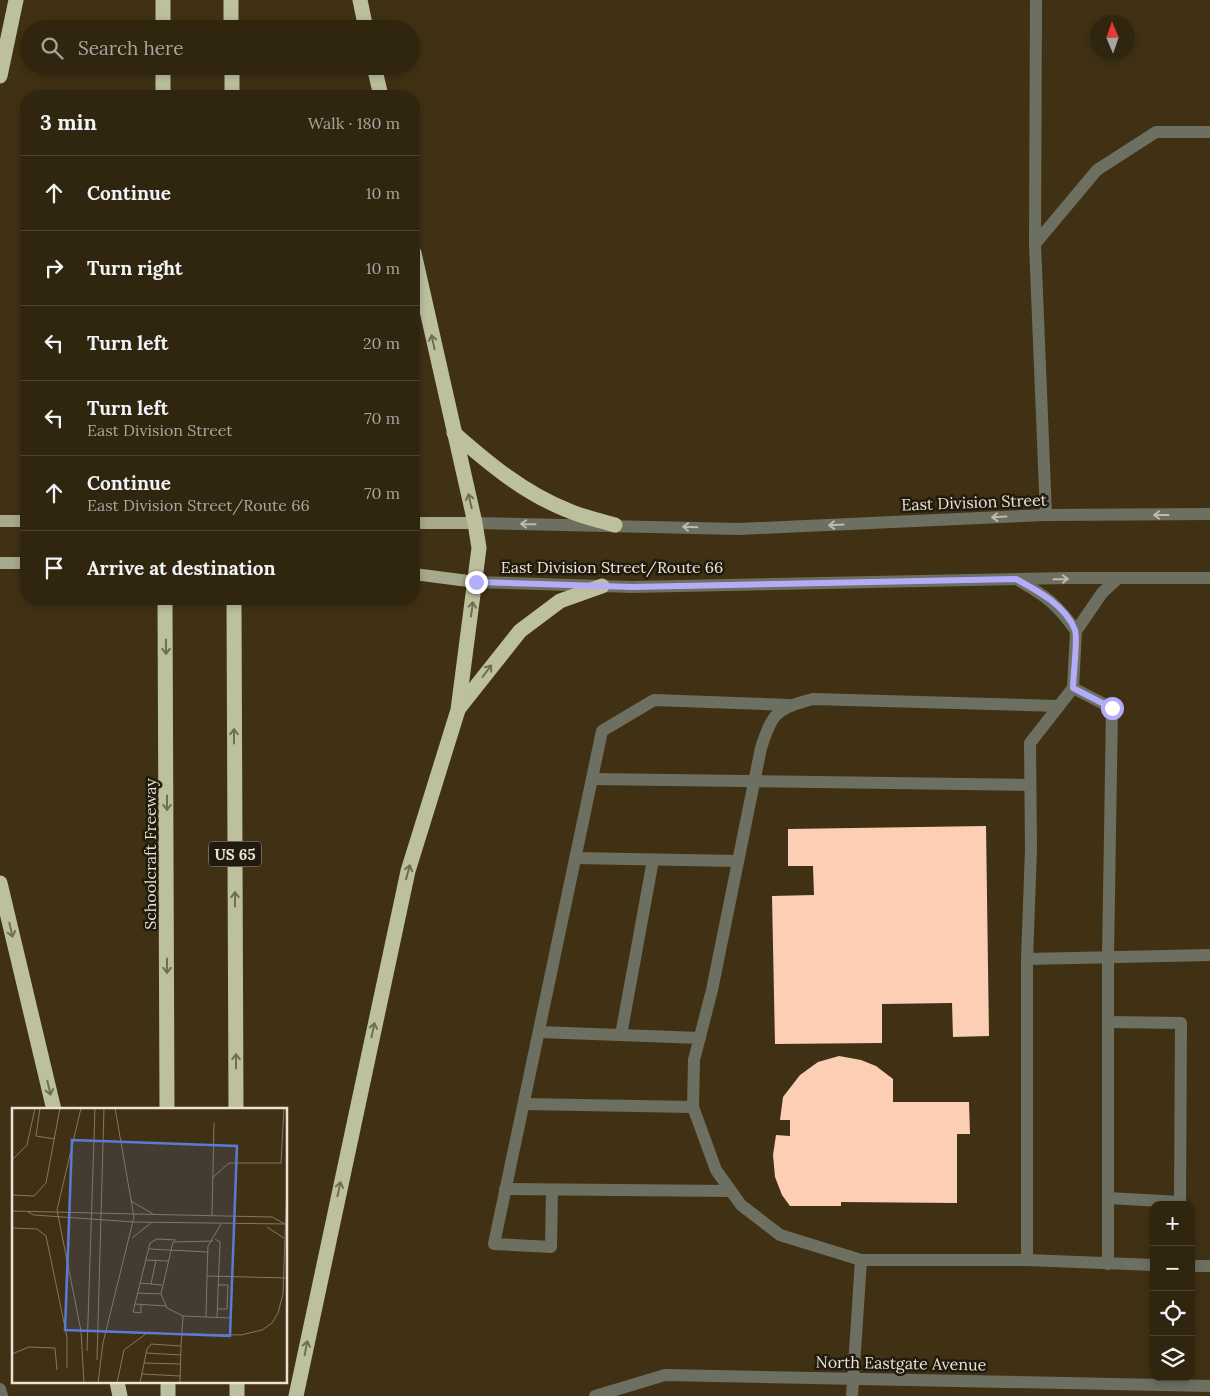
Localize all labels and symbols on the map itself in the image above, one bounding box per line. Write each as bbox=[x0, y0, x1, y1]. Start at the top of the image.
north arrow bbox=[1090, 15, 1135, 60]
one-way arrow bbox=[427, 335, 437, 351]
street label: East Division Street bbox=[901, 489, 1048, 515]
one-way arrow bbox=[465, 493, 474, 509]
one-way arrow bbox=[1154, 510, 1170, 520]
one-way arrow bbox=[991, 513, 1007, 522]
one-way arrow bbox=[520, 519, 536, 529]
one-way arrow bbox=[829, 520, 845, 529]
one-way arrow bbox=[682, 523, 698, 532]
street label: East Division Street/Route 66 bbox=[501, 557, 723, 578]
route end bbox=[465, 571, 488, 594]
one-way arrow bbox=[1053, 574, 1069, 583]
one-way arrow bbox=[467, 602, 477, 618]
one-way arrow bbox=[161, 639, 171, 655]
one-way arrow bbox=[482, 665, 493, 678]
route start bbox=[1101, 697, 1124, 720]
one-way arrow bbox=[229, 728, 239, 744]
street label: Schoolcraft Freeway bbox=[140, 778, 160, 930]
one-way arrow bbox=[162, 795, 172, 811]
road number: US 65 bbox=[209, 842, 261, 866]
one-way arrow bbox=[404, 864, 413, 880]
one-way arrow bbox=[230, 891, 240, 907]
one-way arrow bbox=[7, 922, 16, 938]
one-way arrow bbox=[162, 958, 172, 974]
one-way arrow bbox=[369, 1023, 379, 1039]
one-way arrow bbox=[231, 1053, 241, 1070]
one-way arrow bbox=[45, 1080, 54, 1096]
inset map bbox=[12, 1108, 288, 1384]
one-way arrow bbox=[335, 1182, 344, 1198]
one-way arrow bbox=[302, 1341, 311, 1357]
street label: North Eastgate Avenue bbox=[816, 1352, 987, 1374]

